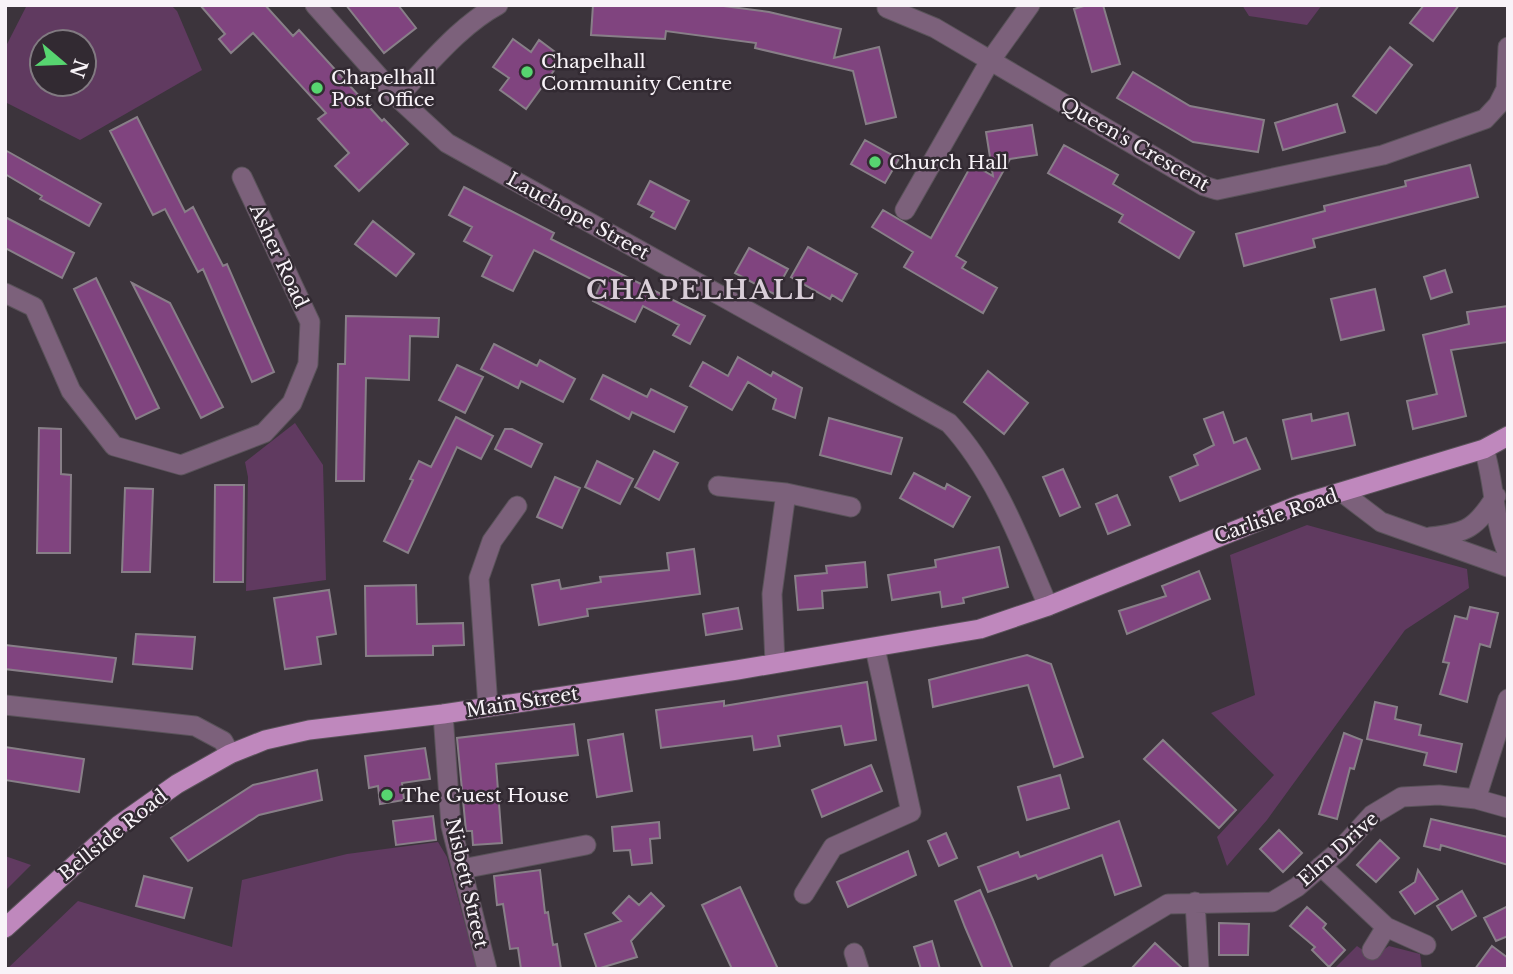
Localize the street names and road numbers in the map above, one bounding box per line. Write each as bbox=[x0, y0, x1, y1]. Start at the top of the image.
street label: Queen's Crescent bbox=[1056, 92, 1214, 196]
street label: Lauchope Street bbox=[503, 167, 654, 265]
street label: Asher Road bbox=[245, 200, 313, 312]
street label: Carlisle Road bbox=[1211, 484, 1341, 548]
street label: Main Street bbox=[464, 682, 581, 722]
street label: Bellside Road bbox=[54, 784, 172, 886]
street label: Elm Drive bbox=[1293, 807, 1383, 891]
street label: Nisbett Street bbox=[441, 816, 493, 951]

